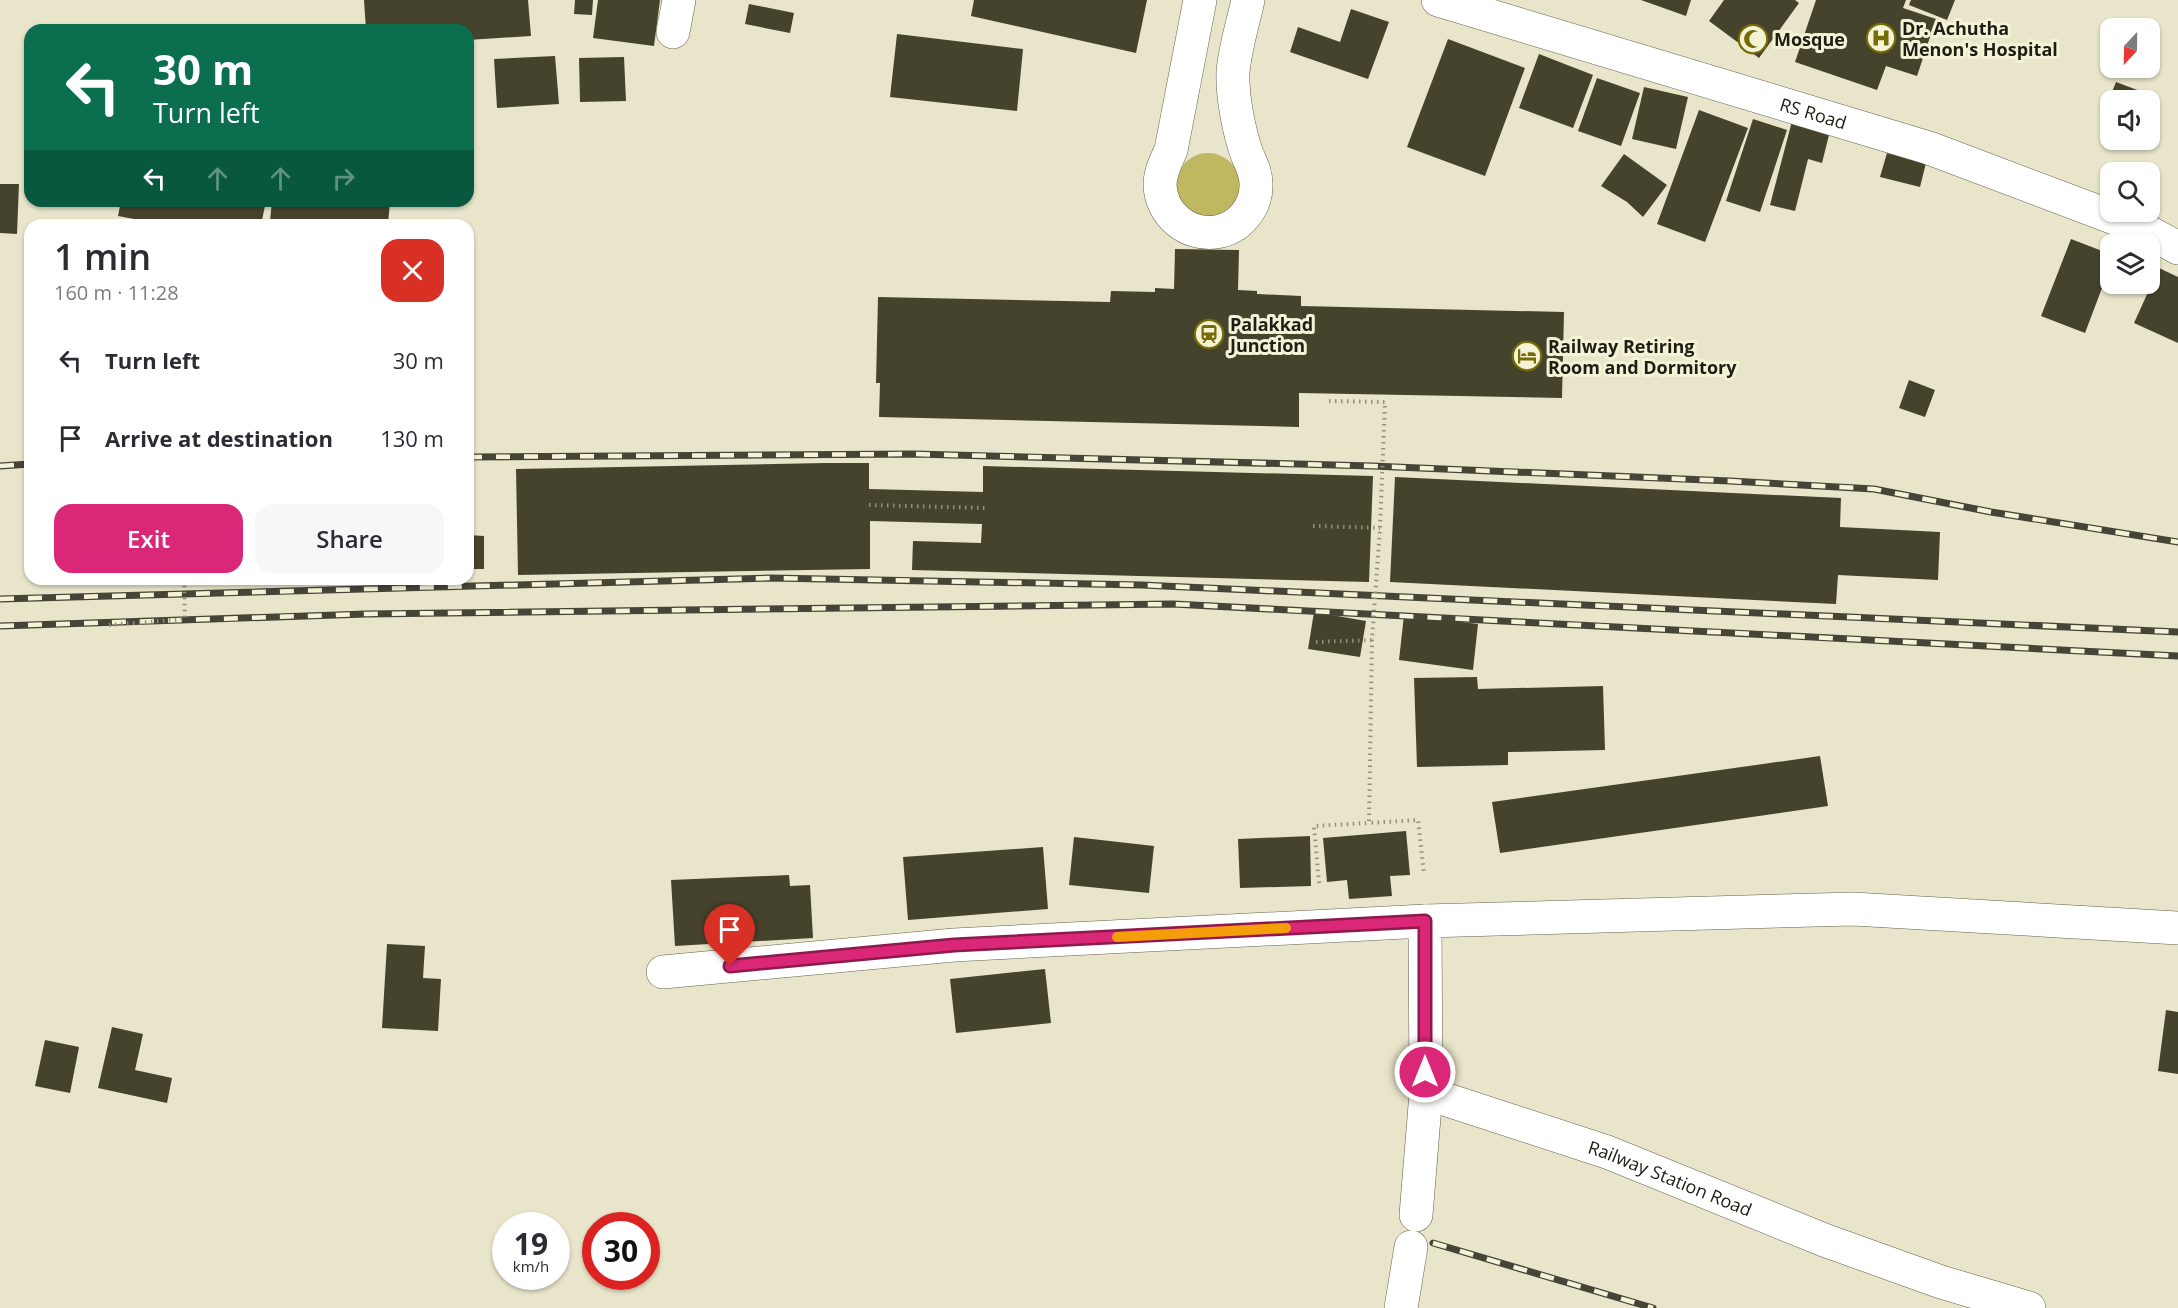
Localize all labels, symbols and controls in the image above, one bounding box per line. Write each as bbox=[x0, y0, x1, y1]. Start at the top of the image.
place label: Dr. Achutha Menon's Hospital bbox=[1902, 16, 2058, 61]
north arrow bbox=[2100, 18, 2160, 78]
map controls bbox=[2100, 18, 2160, 294]
hospital icon: Dr. Achutha Menon's Hospital bbox=[1865, 22, 1897, 54]
mosque icon: Mosque bbox=[1737, 23, 1769, 55]
place label: Mosque bbox=[1774, 27, 1845, 51]
text: 30 m bbox=[153, 40, 253, 97]
icon: left bbox=[54, 48, 132, 126]
button: sound bbox=[2100, 90, 2160, 150]
street label: RS Road bbox=[1777, 92, 1850, 135]
text: Turn left bbox=[153, 94, 260, 131]
icon: left bbox=[138, 162, 171, 195]
icon: ahead bbox=[201, 162, 234, 195]
icon: ahead bbox=[264, 162, 297, 195]
icon: right bbox=[327, 162, 360, 195]
button: search bbox=[2100, 162, 2160, 222]
text: 1 min bbox=[54, 232, 151, 281]
button: layers bbox=[2100, 234, 2160, 294]
button: close bbox=[381, 239, 444, 302]
text: 160 m · 11:28 bbox=[54, 279, 179, 306]
place label: Palakkad Junction bbox=[1228, 312, 1313, 357]
station icon: Palakkad Junction bbox=[1193, 318, 1225, 350]
place label: Railway Retiring Room and Dormitory bbox=[1548, 334, 1737, 379]
hotel icon: Railway Retiring Room and Dormitory bbox=[1511, 340, 1543, 372]
icon: left bbox=[54, 344, 87, 377]
text: Turn left bbox=[105, 345, 200, 375]
text: 30 m bbox=[393, 345, 444, 375]
icon: arrive bbox=[54, 422, 87, 455]
text: Arrive at destination bbox=[105, 423, 333, 453]
text: 130 m bbox=[380, 423, 444, 453]
button: Exit bbox=[54, 504, 243, 573]
button: Share bbox=[255, 504, 444, 573]
pin bbox=[704, 904, 755, 966]
icon: arrive bbox=[713, 913, 746, 946]
position arrow bbox=[1393, 1040, 1457, 1104]
street label: Railway Station Road bbox=[1585, 1135, 1756, 1222]
speed limit sign: 30 bbox=[582, 1212, 660, 1290]
text: 19 bbox=[514, 1223, 548, 1264]
text: km/h bbox=[513, 1256, 549, 1276]

